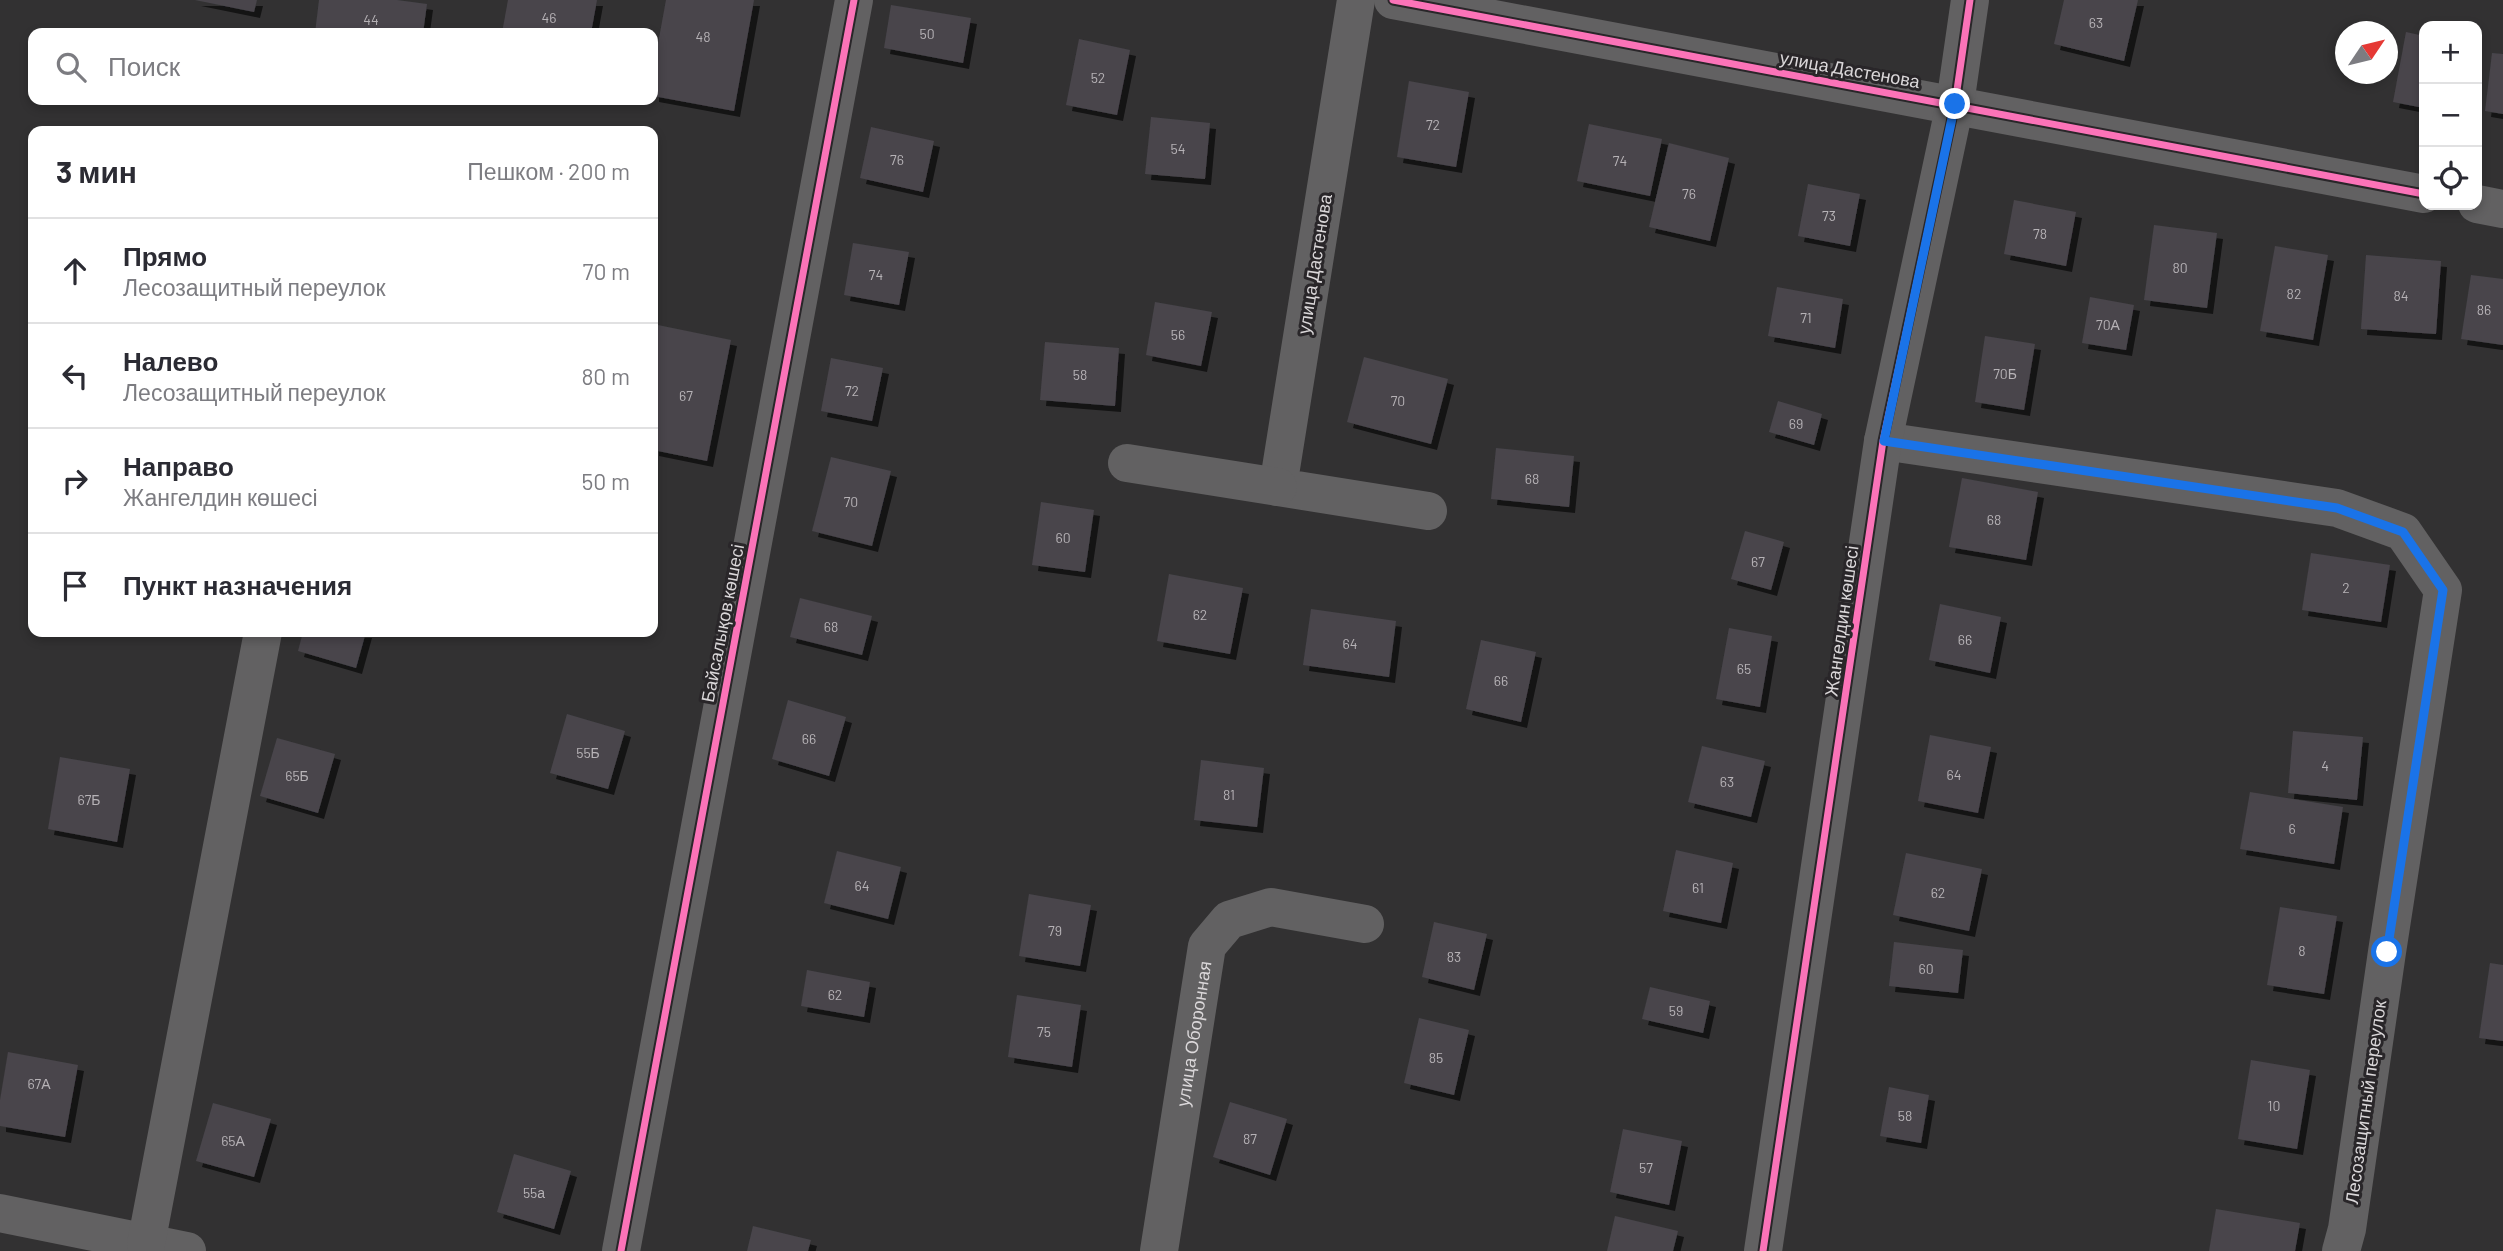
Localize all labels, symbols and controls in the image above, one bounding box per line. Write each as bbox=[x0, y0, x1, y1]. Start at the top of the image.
house number: 46 bbox=[542, 9, 556, 26]
house number: 44 bbox=[363, 11, 379, 28]
house number: 63 bbox=[2089, 14, 2103, 31]
north arrow bbox=[2335, 21, 2398, 84]
map controls bbox=[2419, 21, 2482, 210]
button: + bbox=[2419, 21, 2482, 84]
house number: 50 bbox=[919, 25, 935, 42]
search box bbox=[28, 28, 658, 105]
house number: 48 bbox=[695, 28, 711, 45]
street label: улица Дастенова bbox=[1778, 46, 1923, 92]
icon: search bbox=[52, 48, 90, 86]
text: Поиск bbox=[108, 50, 180, 81]
house number: 52 bbox=[1091, 69, 1105, 86]
button: − bbox=[2419, 84, 2482, 147]
route end bbox=[1939, 88, 1970, 119]
house number: 72 bbox=[1426, 116, 1440, 133]
house number: 54 bbox=[1171, 140, 1185, 157]
button: locate bbox=[2419, 147, 2482, 210]
house number: 76 bbox=[890, 151, 904, 168]
house number: 74 bbox=[1613, 152, 1627, 169]
text: 3 мин bbox=[56, 153, 137, 189]
text: Пешком · 200 m bbox=[467, 157, 630, 185]
house number: 76 bbox=[1682, 185, 1696, 202]
street label: улица Дастенова bbox=[1292, 191, 1336, 336]
house number: 73 bbox=[1822, 207, 1836, 224]
house number: 78 bbox=[2033, 225, 2047, 242]
text: Прямо bbox=[123, 240, 207, 271]
icon: ahead bbox=[56, 252, 94, 290]
text: 70 m bbox=[583, 257, 630, 285]
house number: 80 bbox=[2172, 259, 2188, 276]
house number: 74 bbox=[869, 266, 883, 283]
text: Лесозащитный переулок bbox=[123, 273, 386, 301]
house number: 82 bbox=[2287, 285, 2301, 302]
house number: 84 bbox=[2393, 287, 2409, 304]
house number: 86 bbox=[2477, 301, 2491, 318]
house number: 71 bbox=[1800, 309, 1812, 326]
house number: 70А bbox=[2096, 316, 2121, 333]
house number: 56 bbox=[1171, 326, 1185, 343]
text: Налево bbox=[123, 345, 218, 376]
icon: left bbox=[56, 357, 94, 395]
text: 80 m bbox=[581, 362, 630, 390]
house number: 70Б bbox=[1993, 365, 2017, 382]
house number: 58 bbox=[1073, 366, 1087, 383]
text: Лесозащитный переулок bbox=[123, 378, 386, 406]
house number: 72 bbox=[845, 382, 859, 399]
house number: 67 bbox=[679, 387, 693, 404]
house number: 70 bbox=[1391, 392, 1405, 409]
house number: 69 bbox=[1789, 415, 1803, 432]
text: Направо bbox=[123, 450, 234, 481]
icon: right bbox=[56, 462, 94, 500]
text: 50 m bbox=[582, 467, 630, 495]
house number: 68 bbox=[1525, 470, 1539, 487]
text: Жангелдин көшесі bbox=[123, 483, 318, 511]
house number: 70 bbox=[844, 493, 858, 510]
house number: 68 bbox=[1987, 511, 2001, 528]
house number: 60 bbox=[1055, 529, 1071, 546]
street label: Байсалықов көшесі bbox=[696, 542, 748, 704]
street label: Жангелдин көшесі bbox=[1820, 544, 1862, 698]
house number: 67 bbox=[1751, 553, 1765, 570]
icon: arrive bbox=[56, 567, 94, 605]
text: Пункт назначения bbox=[123, 569, 352, 600]
house number: 2 bbox=[2342, 579, 2350, 596]
house number: 62 bbox=[1193, 606, 1207, 623]
house number: 68 bbox=[824, 618, 838, 635]
house number: 66 bbox=[1958, 631, 1972, 648]
house number: 64 bbox=[1343, 635, 1357, 652]
house number: 65 bbox=[1737, 660, 1751, 677]
house number: 66 bbox=[1494, 672, 1508, 689]
house number: 66 bbox=[802, 730, 816, 747]
house number: 55Б bbox=[576, 744, 600, 761]
house number: 4 bbox=[2321, 757, 2329, 774]
house number: 64 bbox=[1947, 766, 1961, 783]
house number: 65Б bbox=[285, 767, 309, 784]
house number: 63 bbox=[1720, 773, 1734, 790]
house number: 81 bbox=[1223, 786, 1235, 803]
house number: 67Б bbox=[77, 791, 101, 808]
house number: 6 bbox=[2288, 820, 2296, 837]
house number: 64 bbox=[855, 877, 869, 894]
house number: 61 bbox=[1692, 879, 1704, 896]
house number: 62 bbox=[1931, 884, 1945, 901]
house number: 79 bbox=[1048, 922, 1062, 939]
route start bbox=[2371, 936, 2402, 967]
house number: 8 bbox=[2298, 942, 2306, 959]
house number: 83 bbox=[1447, 948, 1461, 965]
street label: улица Оборонная bbox=[1171, 959, 1216, 1108]
house number: 60 bbox=[1918, 960, 1934, 977]
house number: 62 bbox=[828, 986, 842, 1003]
street label: Лесозащитный переулок bbox=[2340, 999, 2390, 1205]
house number: 59 bbox=[1669, 1002, 1683, 1019]
house number: 75 bbox=[1037, 1023, 1051, 1040]
house number: 85 bbox=[1429, 1049, 1443, 1066]
house number: 67А bbox=[27, 1075, 51, 1092]
house number: 10 bbox=[2268, 1097, 2280, 1114]
house number: 58 bbox=[1898, 1107, 1912, 1124]
house number: 87 bbox=[1243, 1130, 1257, 1147]
house number: 65А bbox=[221, 1132, 246, 1149]
house number: 57 bbox=[1639, 1159, 1653, 1176]
house number: 55а bbox=[523, 1184, 545, 1201]

